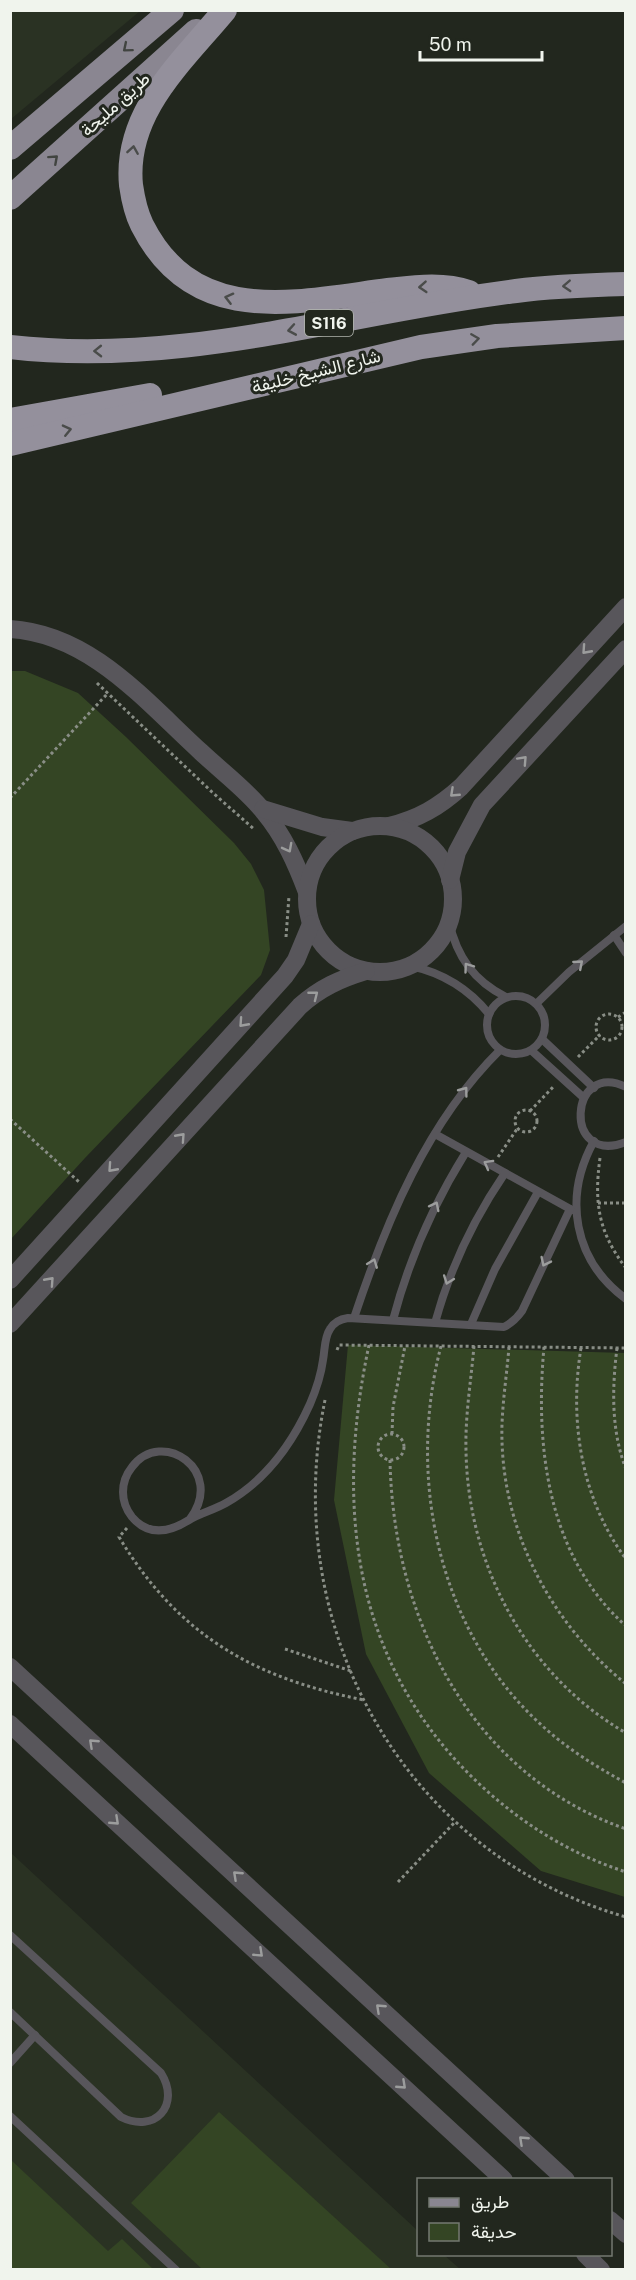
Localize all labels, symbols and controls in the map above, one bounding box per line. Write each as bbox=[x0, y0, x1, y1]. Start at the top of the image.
scale bar bbox=[420, 24, 542, 62]
text: 50 m bbox=[429, 34, 472, 55]
one-way arrow bbox=[123, 41, 134, 52]
street label: طريق مليحة bbox=[76, 67, 155, 141]
one-way arrow bbox=[126, 146, 138, 155]
one-way arrow bbox=[47, 155, 58, 166]
one-way arrow bbox=[563, 279, 572, 292]
one-way arrow bbox=[418, 280, 427, 293]
one-way arrow bbox=[224, 292, 234, 305]
road number: S116 bbox=[305, 310, 353, 336]
one-way arrow bbox=[287, 323, 297, 336]
one-way arrow bbox=[471, 333, 480, 345]
one-way arrow bbox=[94, 345, 103, 357]
street label: شارع الشيخ خليفة bbox=[249, 345, 383, 399]
one-way arrow bbox=[62, 425, 72, 438]
one-way arrow bbox=[582, 643, 593, 654]
one-way arrow bbox=[516, 757, 527, 767]
one-way arrow bbox=[450, 786, 460, 797]
one-way arrow bbox=[281, 842, 293, 853]
one-way arrow bbox=[572, 960, 583, 971]
one-way arrow bbox=[465, 962, 476, 973]
one-way arrow bbox=[307, 991, 318, 1002]
one-way arrow bbox=[239, 1016, 250, 1027]
one-way arrow bbox=[456, 1086, 467, 1097]
one-way arrow bbox=[174, 1133, 185, 1144]
one-way arrow bbox=[484, 1160, 494, 1171]
one-way arrow bbox=[108, 1161, 119, 1171]
one-way arrow bbox=[427, 1202, 439, 1213]
one-way arrow bbox=[540, 1255, 552, 1266]
one-way arrow bbox=[366, 1258, 379, 1269]
one-way arrow bbox=[443, 1274, 456, 1285]
one-way arrow bbox=[43, 1277, 54, 1288]
one-way arrow bbox=[90, 1739, 100, 1750]
one-way arrow bbox=[109, 1814, 119, 1825]
one-way arrow bbox=[233, 1871, 243, 1882]
one-way arrow bbox=[252, 1946, 262, 1957]
one-way arrow bbox=[376, 2004, 387, 2015]
one-way arrow bbox=[395, 2078, 406, 2089]
one-way arrow bbox=[519, 2136, 530, 2147]
legend bbox=[417, 2178, 612, 2256]
text: طريق bbox=[471, 2191, 509, 2213]
text: حديقة bbox=[471, 2221, 517, 2242]

